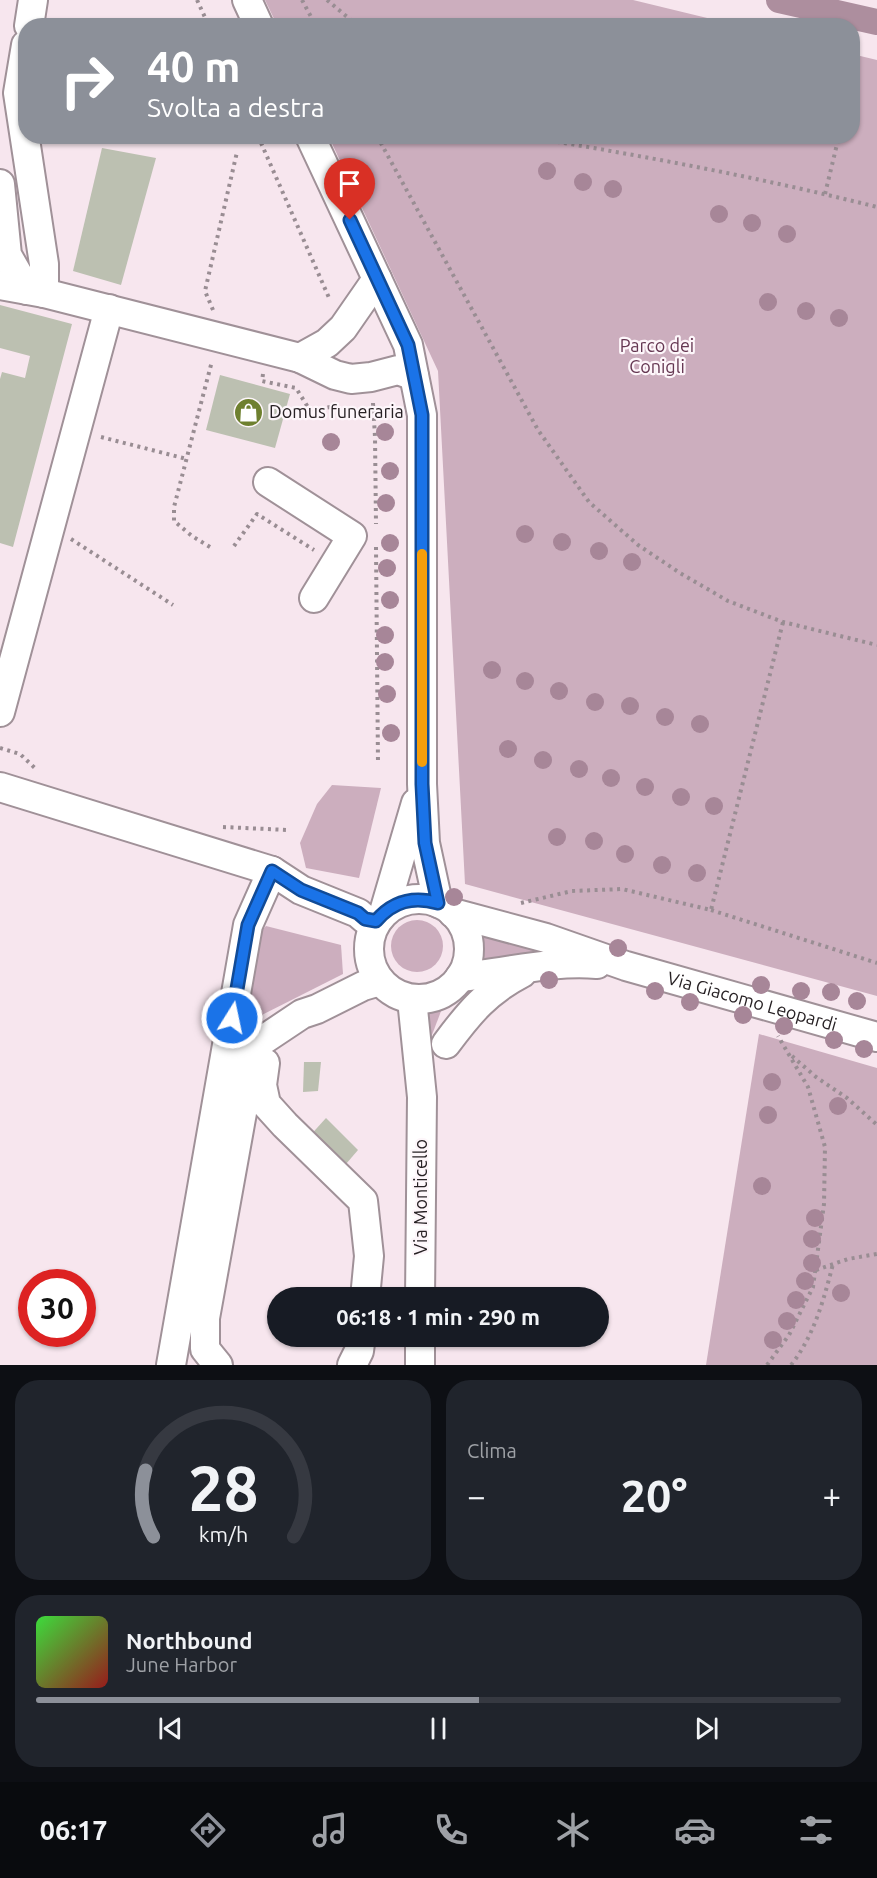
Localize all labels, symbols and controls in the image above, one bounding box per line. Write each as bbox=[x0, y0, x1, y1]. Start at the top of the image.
icon: right bbox=[48, 42, 126, 120]
text: 40 m bbox=[147, 43, 241, 90]
text: Svolta a destra bbox=[147, 92, 325, 122]
pin bbox=[324, 158, 375, 220]
icon: arrive bbox=[333, 167, 366, 200]
park label: Parco dei Conigli bbox=[620, 335, 694, 376]
shop icon: Domus funeraria bbox=[232, 396, 264, 428]
place label: Domus funeraria bbox=[269, 401, 404, 421]
street label: Via Giacomo Leopardi bbox=[665, 967, 839, 1034]
position arrow bbox=[200, 986, 264, 1050]
street label: Via Monticello bbox=[410, 1139, 430, 1255]
speed limit sign: 30 bbox=[18, 1269, 96, 1347]
text: 06:18 · 1 min · 290 m bbox=[336, 1304, 540, 1329]
text: Clima bbox=[467, 1439, 517, 1462]
text: 28 bbox=[188, 1453, 258, 1523]
text: 20° bbox=[621, 1470, 687, 1521]
text: − bbox=[467, 1477, 486, 1514]
text: + bbox=[822, 1477, 841, 1514]
text: km/h bbox=[198, 1522, 248, 1546]
text: Northbound bbox=[126, 1628, 252, 1653]
text: June Harbor bbox=[126, 1653, 237, 1676]
icon: previous bbox=[154, 1712, 187, 1745]
icon: pause bbox=[422, 1712, 455, 1745]
icon: next bbox=[690, 1712, 723, 1745]
icon: directions bbox=[187, 1809, 229, 1851]
icon: music bbox=[309, 1809, 351, 1851]
icon: phone bbox=[430, 1809, 472, 1851]
icon: climate bbox=[552, 1809, 594, 1851]
icon: car bbox=[674, 1809, 716, 1851]
icon: filters bbox=[795, 1809, 837, 1851]
text: 06:17 bbox=[40, 1815, 107, 1845]

